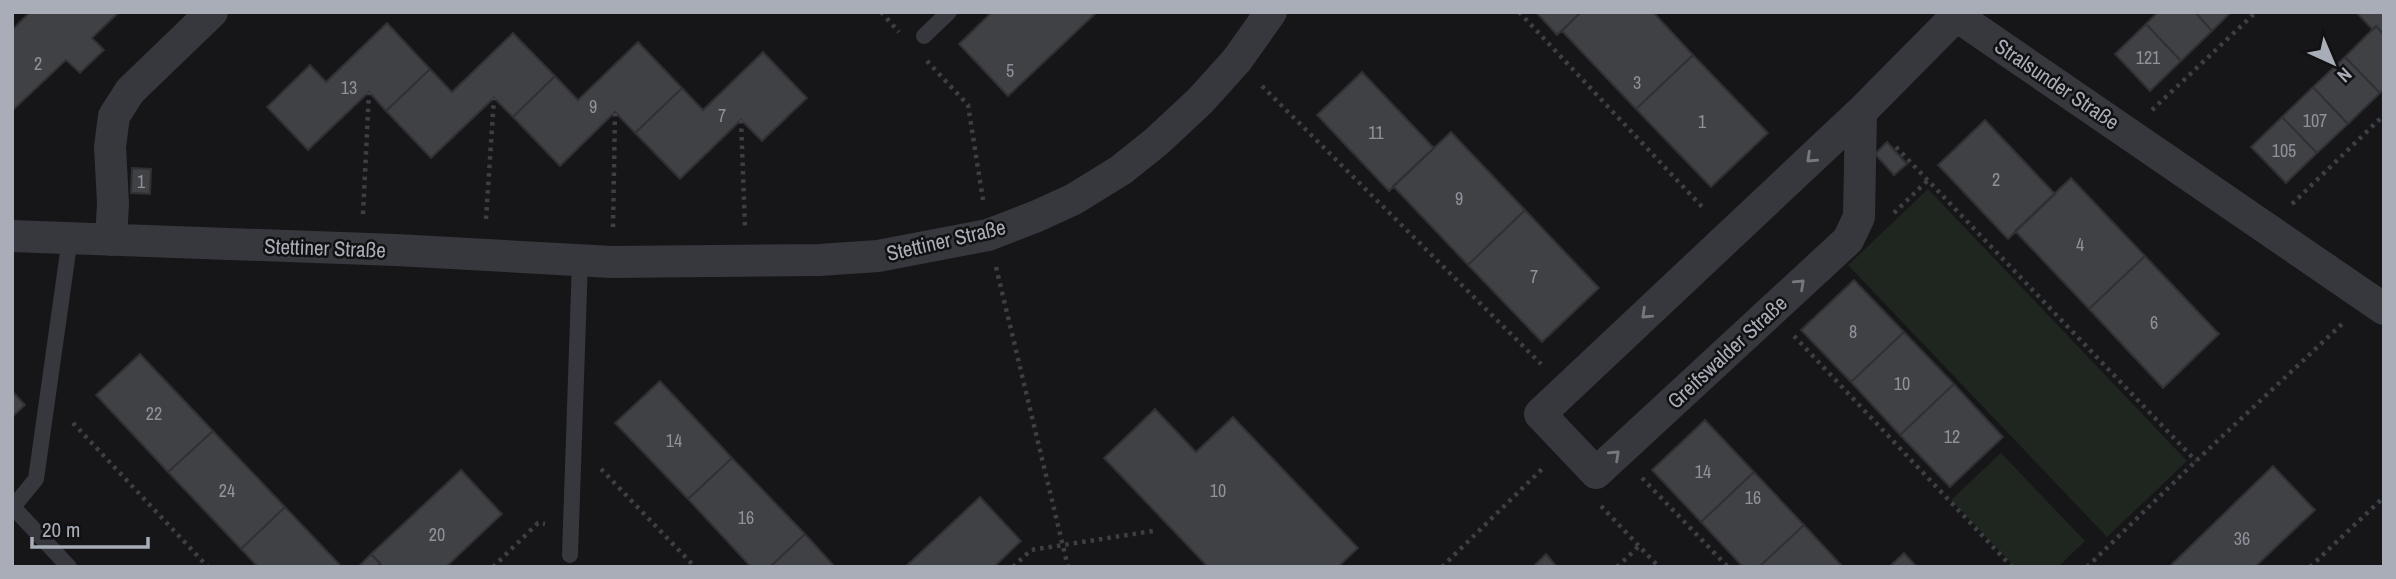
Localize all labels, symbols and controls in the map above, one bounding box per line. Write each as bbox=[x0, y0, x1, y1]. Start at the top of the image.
north arrow bbox=[2298, 28, 2368, 98]
street label: Stralsunder Straße bbox=[1989, 32, 2125, 136]
house number: 121 bbox=[2136, 45, 2161, 70]
house number: 2 bbox=[34, 51, 42, 76]
house number: 5 bbox=[1006, 58, 1014, 83]
text: N bbox=[2332, 62, 2358, 88]
house number: 3 bbox=[1633, 70, 1641, 95]
house number: 13 bbox=[341, 75, 357, 100]
house number: 9 bbox=[589, 94, 597, 119]
house number: 7 bbox=[718, 103, 726, 128]
house number: 107 bbox=[2303, 108, 2327, 133]
house number: 1 bbox=[1698, 109, 1707, 134]
house number: 11 bbox=[1368, 120, 1384, 145]
house number: 105 bbox=[2272, 138, 2296, 163]
one-way arrow bbox=[1807, 150, 1820, 163]
house number: 2 bbox=[1992, 167, 2000, 192]
house number: 1 bbox=[137, 169, 146, 194]
house number: 9 bbox=[1455, 186, 1463, 211]
street label: Stettiner Straße bbox=[884, 212, 1008, 268]
street label: Stettiner Straße bbox=[264, 231, 386, 265]
house number: 4 bbox=[2076, 232, 2084, 257]
house number: 7 bbox=[1530, 264, 1538, 289]
one-way arrow bbox=[1792, 279, 1805, 292]
street label: Greifswalder Straße bbox=[1661, 289, 1793, 415]
one-way arrow bbox=[1641, 306, 1654, 319]
house number: 6 bbox=[2150, 310, 2158, 335]
house number: 8 bbox=[1849, 319, 1857, 344]
house number: 10 bbox=[1894, 371, 1910, 396]
house number: 22 bbox=[146, 401, 162, 426]
house number: 12 bbox=[1944, 424, 1960, 449]
house number: 14 bbox=[666, 428, 682, 453]
one-way arrow bbox=[1607, 450, 1620, 463]
house number: 14 bbox=[1695, 459, 1711, 484]
house number: 24 bbox=[219, 478, 235, 503]
house number: 10 bbox=[1210, 478, 1226, 503]
house number: 16 bbox=[1745, 485, 1761, 510]
scale bar bbox=[32, 505, 147, 550]
house number: 16 bbox=[738, 505, 754, 530]
text: 20 m bbox=[42, 515, 80, 544]
house number: 20 bbox=[429, 522, 445, 547]
house number: 36 bbox=[2234, 526, 2250, 551]

